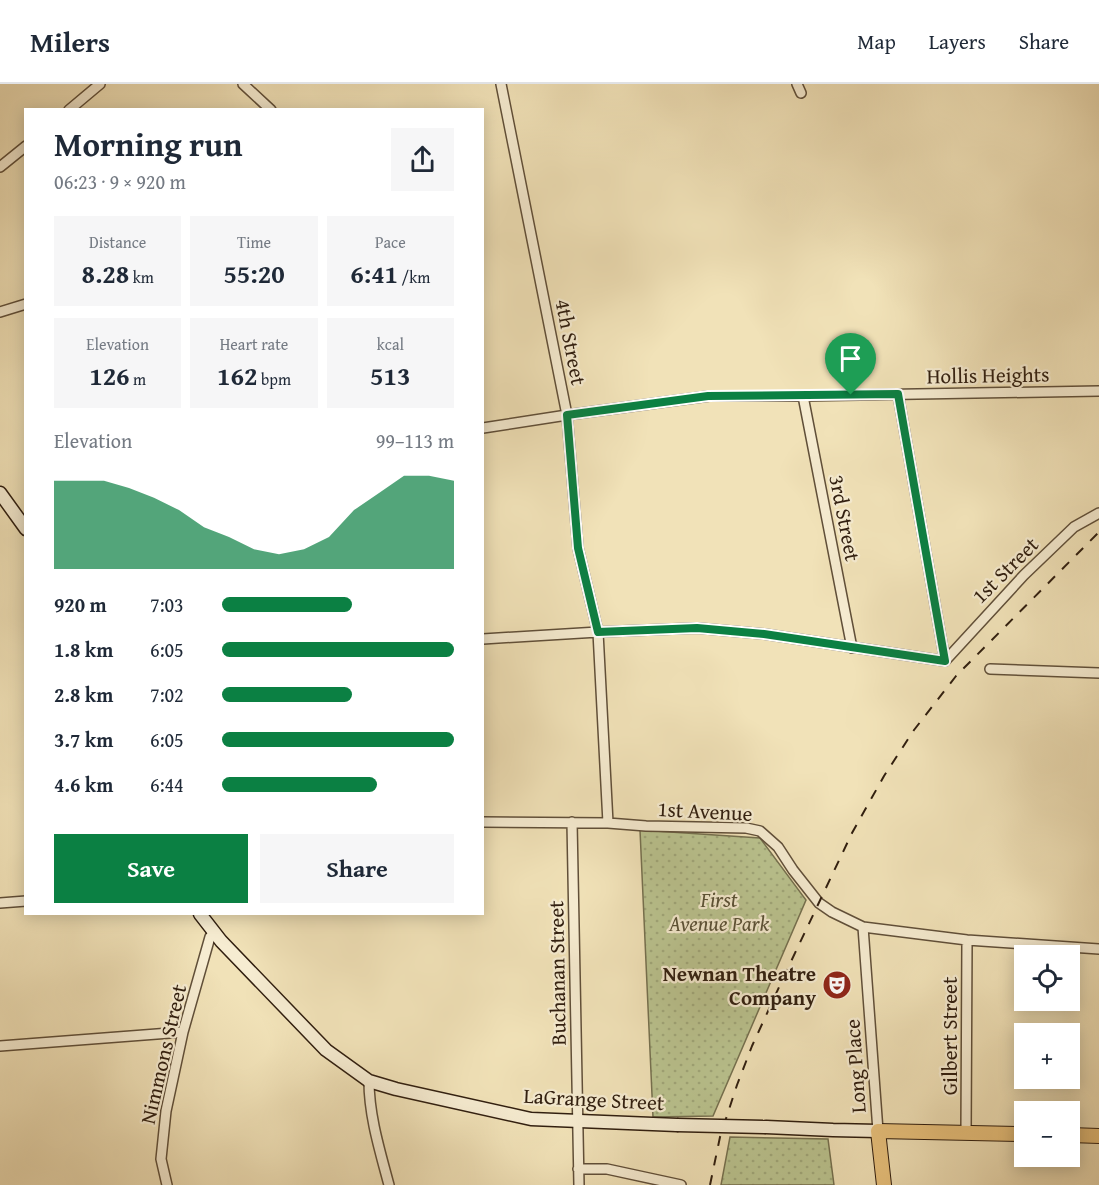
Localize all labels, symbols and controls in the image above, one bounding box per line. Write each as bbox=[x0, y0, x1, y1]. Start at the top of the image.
text: Milers bbox=[30, 21, 110, 62]
text: Map bbox=[857, 26, 896, 57]
text: Layers bbox=[929, 26, 986, 57]
text: Share bbox=[1019, 26, 1069, 57]
text: Morning run bbox=[54, 120, 243, 168]
button: share bbox=[391, 128, 454, 191]
text: 06:23 · 9 × 920 m bbox=[54, 167, 186, 196]
text: Distance bbox=[89, 230, 146, 254]
text: Time bbox=[237, 230, 271, 254]
text: Pace bbox=[375, 230, 406, 254]
text: 8.28 bbox=[81, 254, 129, 293]
text: 55:20 bbox=[223, 254, 285, 293]
text: 6:41 bbox=[350, 254, 398, 293]
text: km bbox=[129, 265, 154, 289]
text: /km bbox=[398, 265, 430, 289]
street label: 4th Street bbox=[547, 296, 595, 388]
text: Elevation bbox=[86, 332, 149, 356]
text: Heart rate bbox=[220, 332, 288, 356]
text: kcal bbox=[377, 332, 404, 356]
pin bbox=[825, 333, 876, 395]
icon: arrive bbox=[834, 342, 867, 375]
text: 126 bbox=[89, 356, 130, 395]
text: 162 bbox=[217, 356, 257, 395]
text: 513 bbox=[370, 356, 411, 395]
street label: Hollis Heights bbox=[926, 358, 1050, 392]
text: m bbox=[130, 367, 146, 391]
text: bpm bbox=[257, 367, 291, 391]
text: Elevation bbox=[54, 426, 132, 455]
text: 99–113 m bbox=[376, 426, 454, 455]
street label: 3rd Street bbox=[821, 472, 869, 564]
street label: 1st Street bbox=[964, 529, 1046, 611]
text: 920 m bbox=[54, 590, 107, 619]
text: 7:03 bbox=[150, 590, 184, 619]
text: 1.8 km bbox=[54, 635, 113, 664]
text: 6:05 bbox=[150, 635, 184, 664]
text: 2.8 km bbox=[54, 680, 113, 709]
text: 7:02 bbox=[150, 680, 184, 709]
text: 3.7 km bbox=[54, 725, 113, 754]
text: 6:05 bbox=[150, 725, 184, 754]
text: 4.6 km bbox=[54, 770, 113, 799]
text: 6:44 bbox=[150, 770, 184, 799]
street label: 1st Avenue bbox=[657, 793, 753, 829]
button: Save bbox=[54, 834, 248, 903]
button: Share bbox=[260, 834, 454, 903]
park label: First Avenue Park bbox=[668, 884, 769, 939]
street label: Buchanan Street bbox=[540, 900, 574, 1046]
map controls bbox=[1014, 945, 1080, 1167]
button: locate bbox=[1014, 945, 1080, 1011]
place label: Newnan Theatre Company bbox=[663, 958, 816, 1013]
theatre icon: Newnan Theatre Company bbox=[821, 969, 853, 1001]
street label: Gilbert Street bbox=[934, 976, 965, 1095]
street label: Nimmons Street bbox=[132, 981, 194, 1127]
street label: Long Place bbox=[836, 1018, 874, 1114]
button: + bbox=[1014, 1023, 1080, 1089]
street label: LaGrange Street bbox=[523, 1080, 666, 1118]
button: − bbox=[1014, 1101, 1080, 1167]

